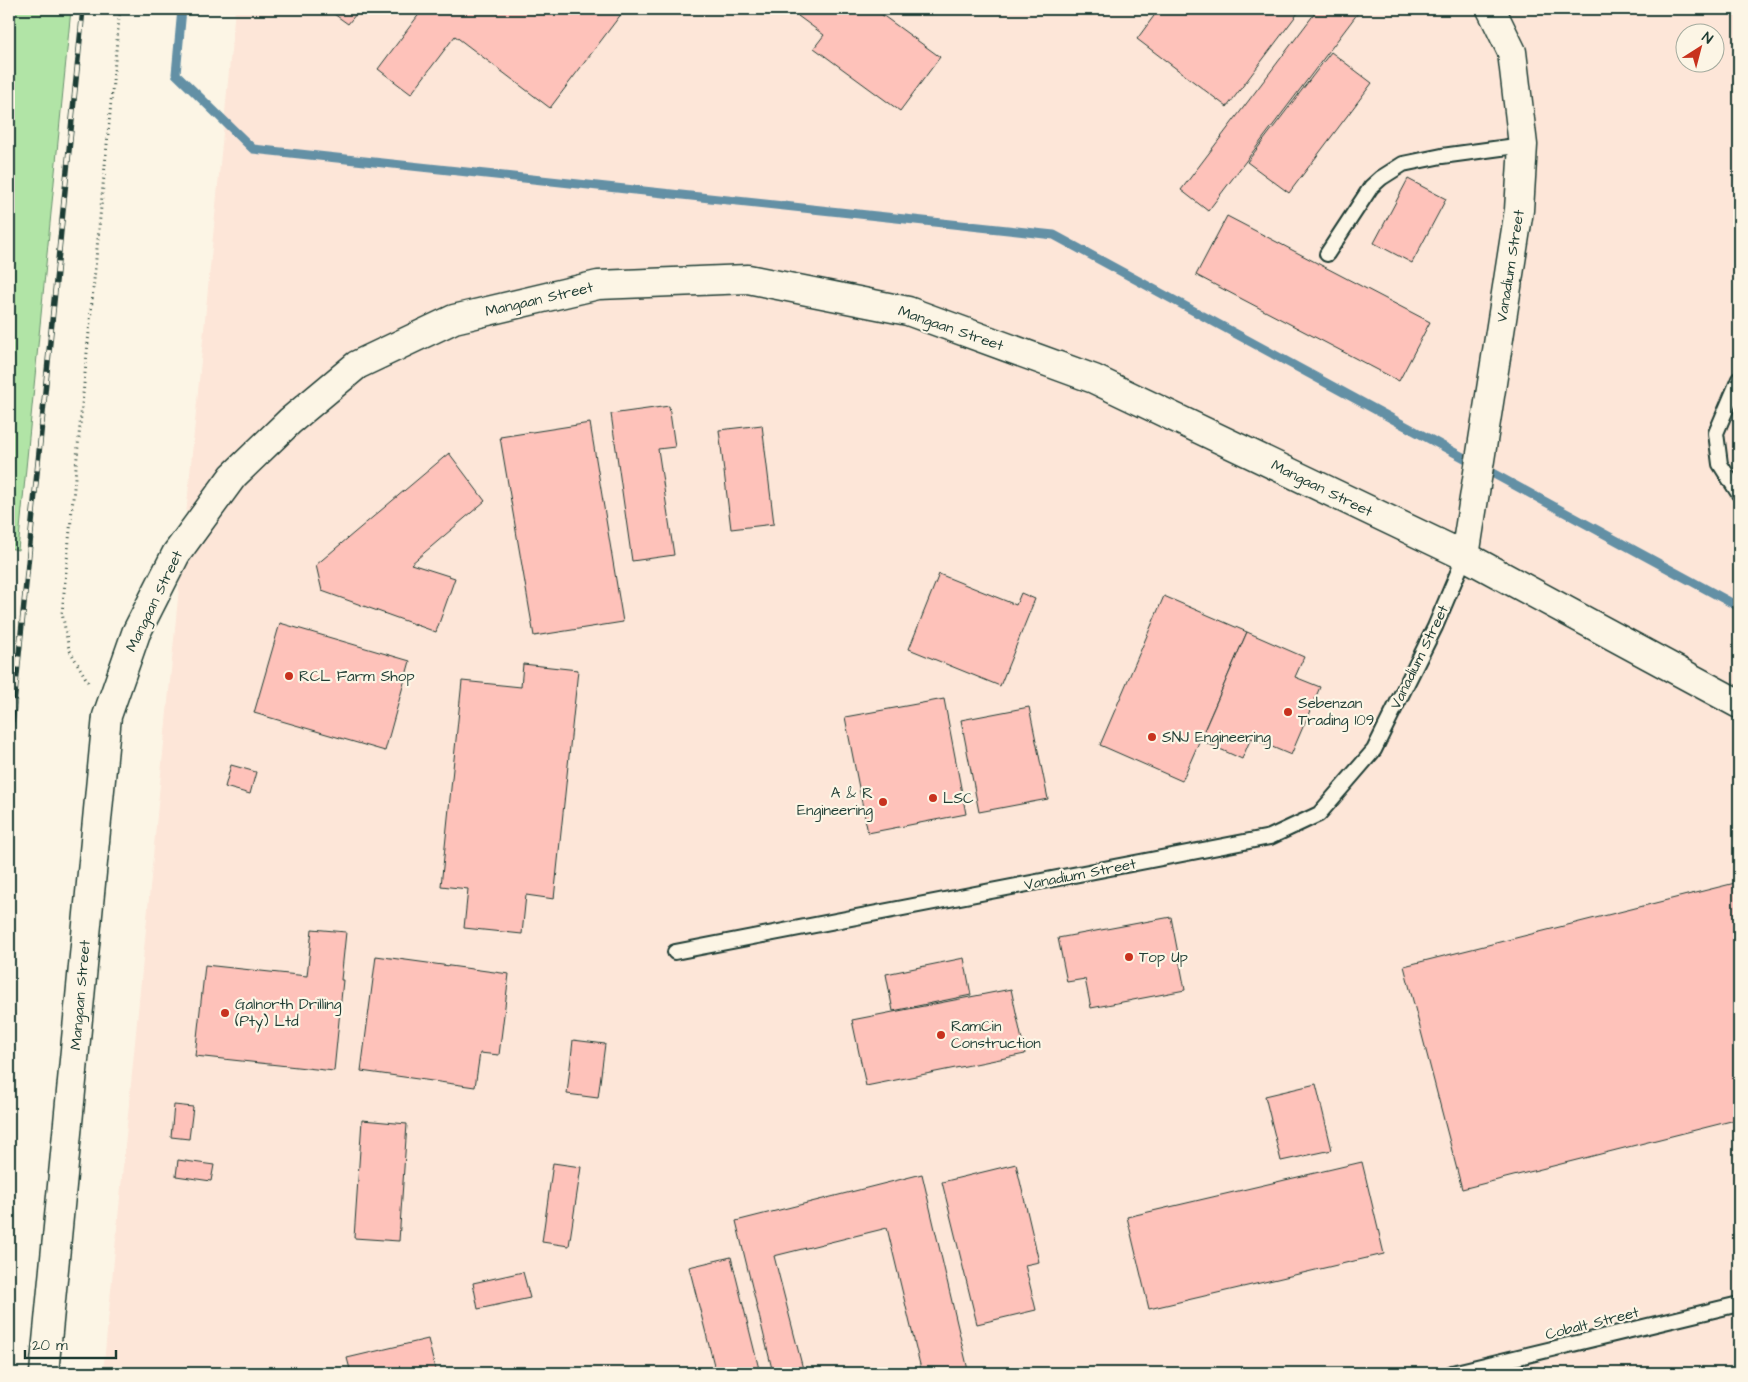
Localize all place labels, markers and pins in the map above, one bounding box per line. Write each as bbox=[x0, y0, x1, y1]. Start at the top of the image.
place label: RCL Farm Shop bbox=[299, 666, 415, 687]
marker: RCL Farm Shop bbox=[283, 670, 295, 682]
place label: Sebenzan Trading 109 bbox=[1298, 693, 1374, 732]
marker: Sebenzan Trading 109 bbox=[1282, 706, 1294, 718]
place label: SNJ Engineering bbox=[1162, 727, 1271, 749]
marker: SNJ Engineering bbox=[1146, 731, 1158, 743]
place label: A & R Engineering bbox=[797, 783, 873, 822]
place label: LSC bbox=[943, 788, 974, 809]
marker: LSC bbox=[927, 792, 939, 804]
marker: A & R Engineering bbox=[877, 796, 889, 808]
place label: Top Up bbox=[1139, 947, 1188, 968]
marker: Top Up bbox=[1123, 951, 1135, 963]
place label: Galnorth Drilling (Pty) Ltd bbox=[235, 994, 342, 1033]
marker: Galnorth Drilling (Pty) Ltd bbox=[219, 1007, 231, 1019]
place label: RamCin Construction bbox=[951, 1016, 1041, 1054]
marker: RamCin Construction bbox=[935, 1029, 947, 1041]

